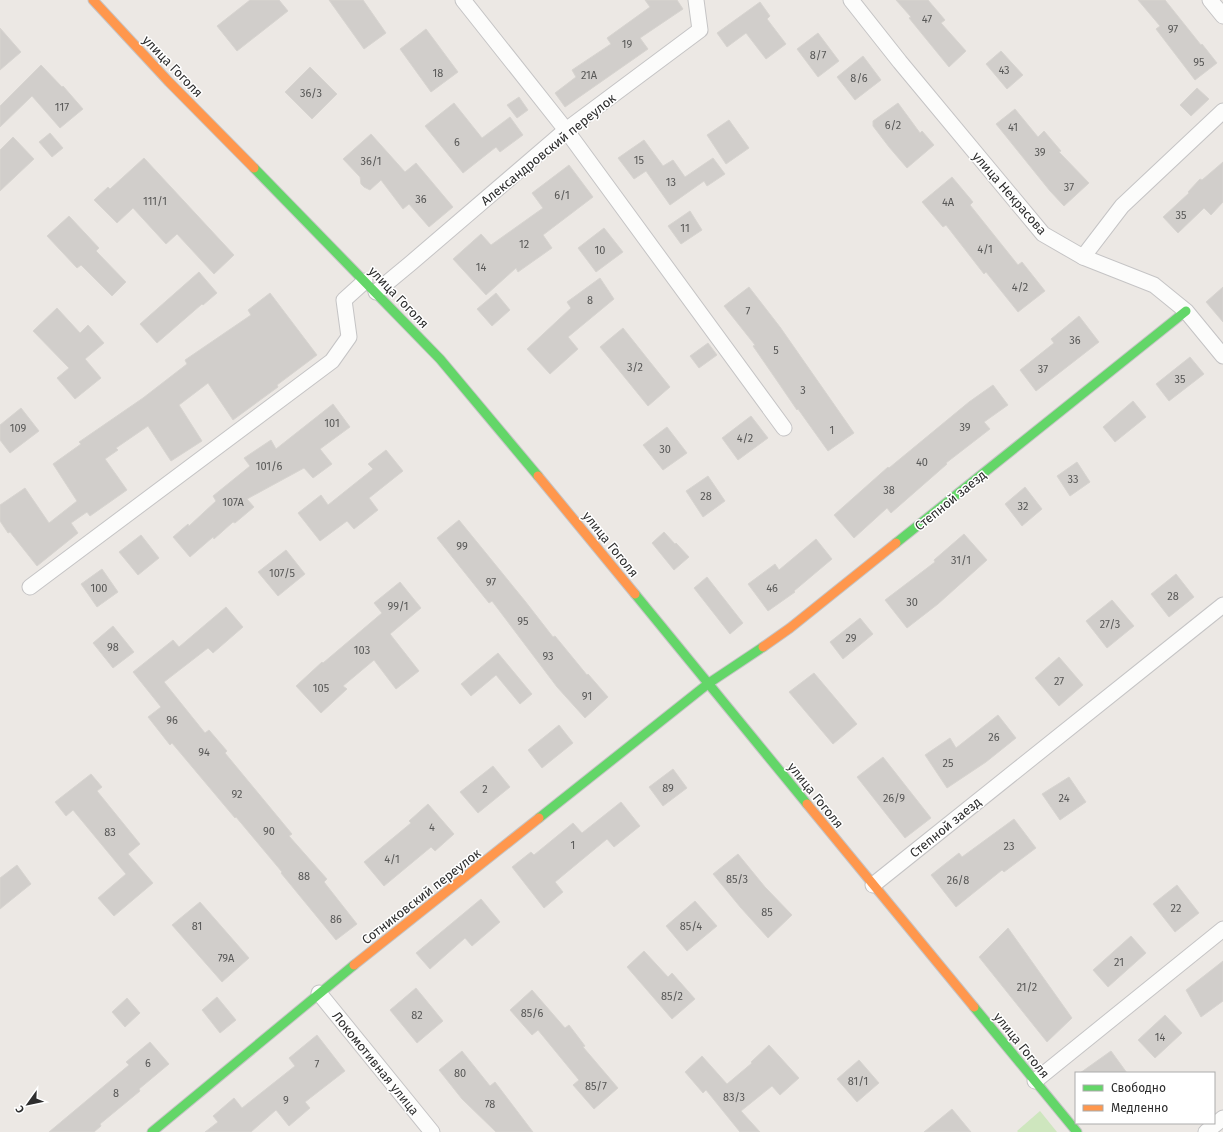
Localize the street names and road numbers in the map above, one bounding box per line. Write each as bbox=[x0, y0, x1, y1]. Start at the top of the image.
street label: улица Гоголя bbox=[139, 32, 206, 100]
street label: Александровский переулок bbox=[478, 90, 619, 208]
street label: улица Некрасова bbox=[970, 149, 1050, 238]
street label: улица Гоголя bbox=[365, 263, 432, 331]
street label: Степной заезд bbox=[912, 467, 989, 534]
street label: улица Гоголя bbox=[580, 509, 642, 580]
street label: улица Гоголя bbox=[785, 760, 847, 831]
street label: Степной заезд bbox=[907, 794, 984, 861]
street label: Сотниковский переулок bbox=[359, 845, 484, 947]
street label: Локомотивная улица bbox=[329, 1008, 422, 1118]
street label: улица Гоголя bbox=[991, 1010, 1053, 1081]

